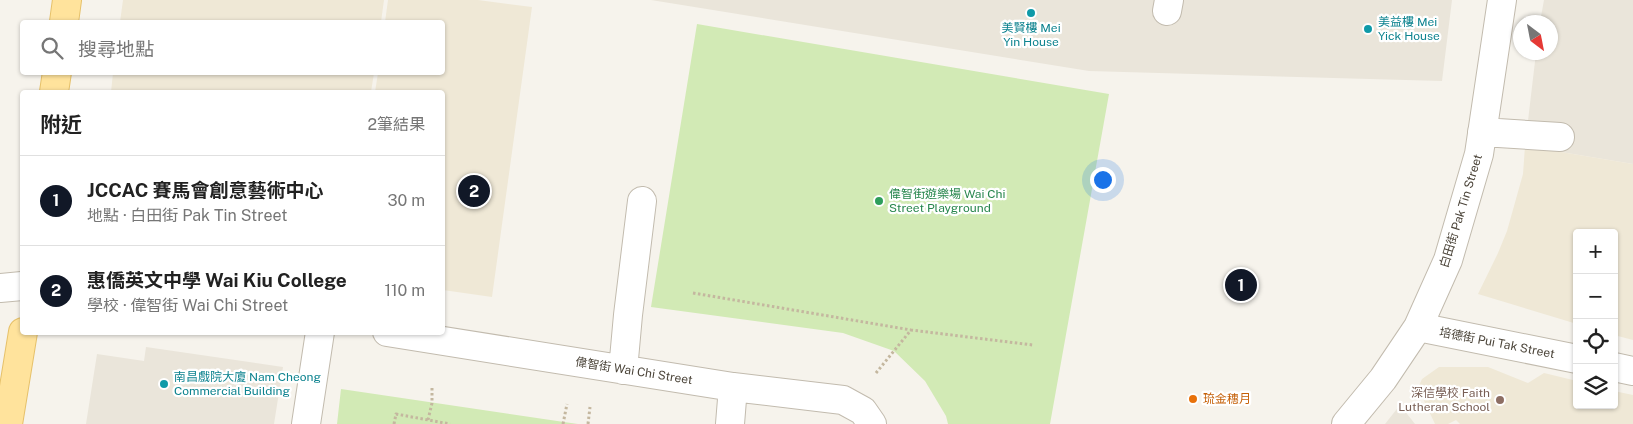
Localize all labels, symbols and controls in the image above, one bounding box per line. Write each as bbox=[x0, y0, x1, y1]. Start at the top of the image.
marker: 美賢樓 Mei Yin House bbox=[1025, 7, 1037, 19]
place label: 美益樓 Mei Yick House bbox=[1378, 15, 1440, 43]
north arrow bbox=[1513, 15, 1558, 60]
search box bbox=[20, 20, 445, 75]
place label: 美賢樓 Mei Yin House bbox=[1001, 21, 1061, 49]
marker: 美益樓 Mei Yick House bbox=[1362, 23, 1374, 35]
icon: search bbox=[38, 34, 66, 62]
text: 搜尋地點 bbox=[78, 38, 154, 60]
text: 附近 bbox=[40, 112, 82, 137]
text: 2筆結果 bbox=[367, 115, 425, 134]
street label: 白田街 Pak Tin Street bbox=[1437, 152, 1485, 269]
your location bbox=[1090, 167, 1116, 193]
pin: 2 bbox=[458, 172, 490, 210]
text: JCCAC 賽馬會創意藝術中心 bbox=[87, 179, 324, 201]
place label: 偉智街遊樂場 Wai Chi Street Playground bbox=[889, 187, 1006, 215]
text: 1 bbox=[53, 191, 59, 210]
text: 30 m bbox=[388, 191, 425, 210]
marker: 偉智街遊樂場 Wai Chi Street Playground bbox=[873, 195, 885, 207]
text: 地點 · 白田街 Pak Tin Street bbox=[87, 206, 287, 225]
map controls bbox=[1573, 229, 1618, 409]
button: + bbox=[1573, 229, 1618, 274]
pin: 1 bbox=[1225, 266, 1257, 304]
text: 惠僑英文中學 Wai Kiu College bbox=[87, 269, 347, 291]
button: − bbox=[1573, 274, 1618, 319]
text: 2 bbox=[51, 281, 61, 300]
text: 110 m bbox=[384, 281, 425, 300]
text: 學校 · 偉智街 Wai Chi Street bbox=[87, 296, 288, 315]
button: locate bbox=[1573, 319, 1618, 364]
street label: 培德街 Pui Tak Street bbox=[1438, 325, 1556, 361]
street label: 偉智街 Wai Chi Street bbox=[574, 355, 694, 387]
button: layers bbox=[1573, 364, 1618, 409]
place label: 南昌戲院大廈 Nam Cheong Commercial Building bbox=[174, 370, 321, 398]
marker: 南昌戲院大廈 Nam Cheong Commercial Building bbox=[158, 378, 170, 390]
place label: 深信學校 Faith Lutheran School bbox=[1398, 386, 1490, 414]
place label: 琉金穗月 bbox=[1203, 392, 1251, 406]
marker: 琉金穗月 bbox=[1187, 393, 1199, 405]
marker: 深信學校 Faith Lutheran School bbox=[1494, 394, 1506, 406]

